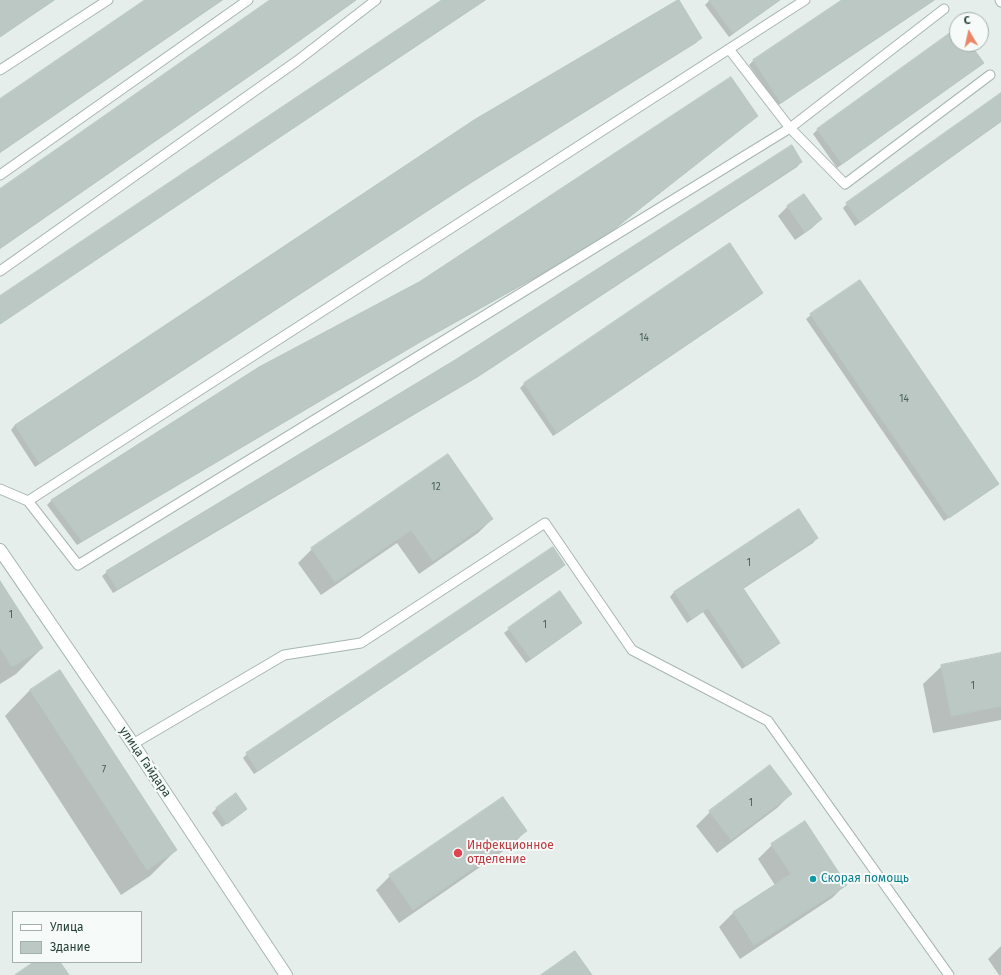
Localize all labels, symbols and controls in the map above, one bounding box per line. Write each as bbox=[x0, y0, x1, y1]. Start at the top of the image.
north arrow bbox=[949, 12, 989, 52]
text: С bbox=[963, 14, 971, 28]
house number: 14 bbox=[639, 332, 649, 344]
house number: 14 bbox=[899, 393, 909, 405]
house number: 12 bbox=[431, 481, 441, 493]
house number: 1 bbox=[747, 557, 751, 569]
house number: 1 bbox=[9, 609, 13, 621]
house number: 1 bbox=[543, 619, 547, 631]
house number: 1 bbox=[971, 680, 975, 692]
street label: улица Гайдара bbox=[116, 724, 174, 800]
house number: 7 bbox=[102, 764, 106, 776]
house number: 1 bbox=[749, 797, 753, 809]
place label: Инфекционное отделение bbox=[467, 839, 554, 867]
marker: Инфекционное отделение bbox=[452, 847, 464, 859]
place label: Скорая помощь bbox=[821, 872, 909, 886]
marker: Скорая помощь bbox=[808, 874, 818, 884]
legend bbox=[12, 911, 142, 963]
text: Улица bbox=[50, 920, 84, 934]
text: Здание bbox=[50, 940, 90, 954]

